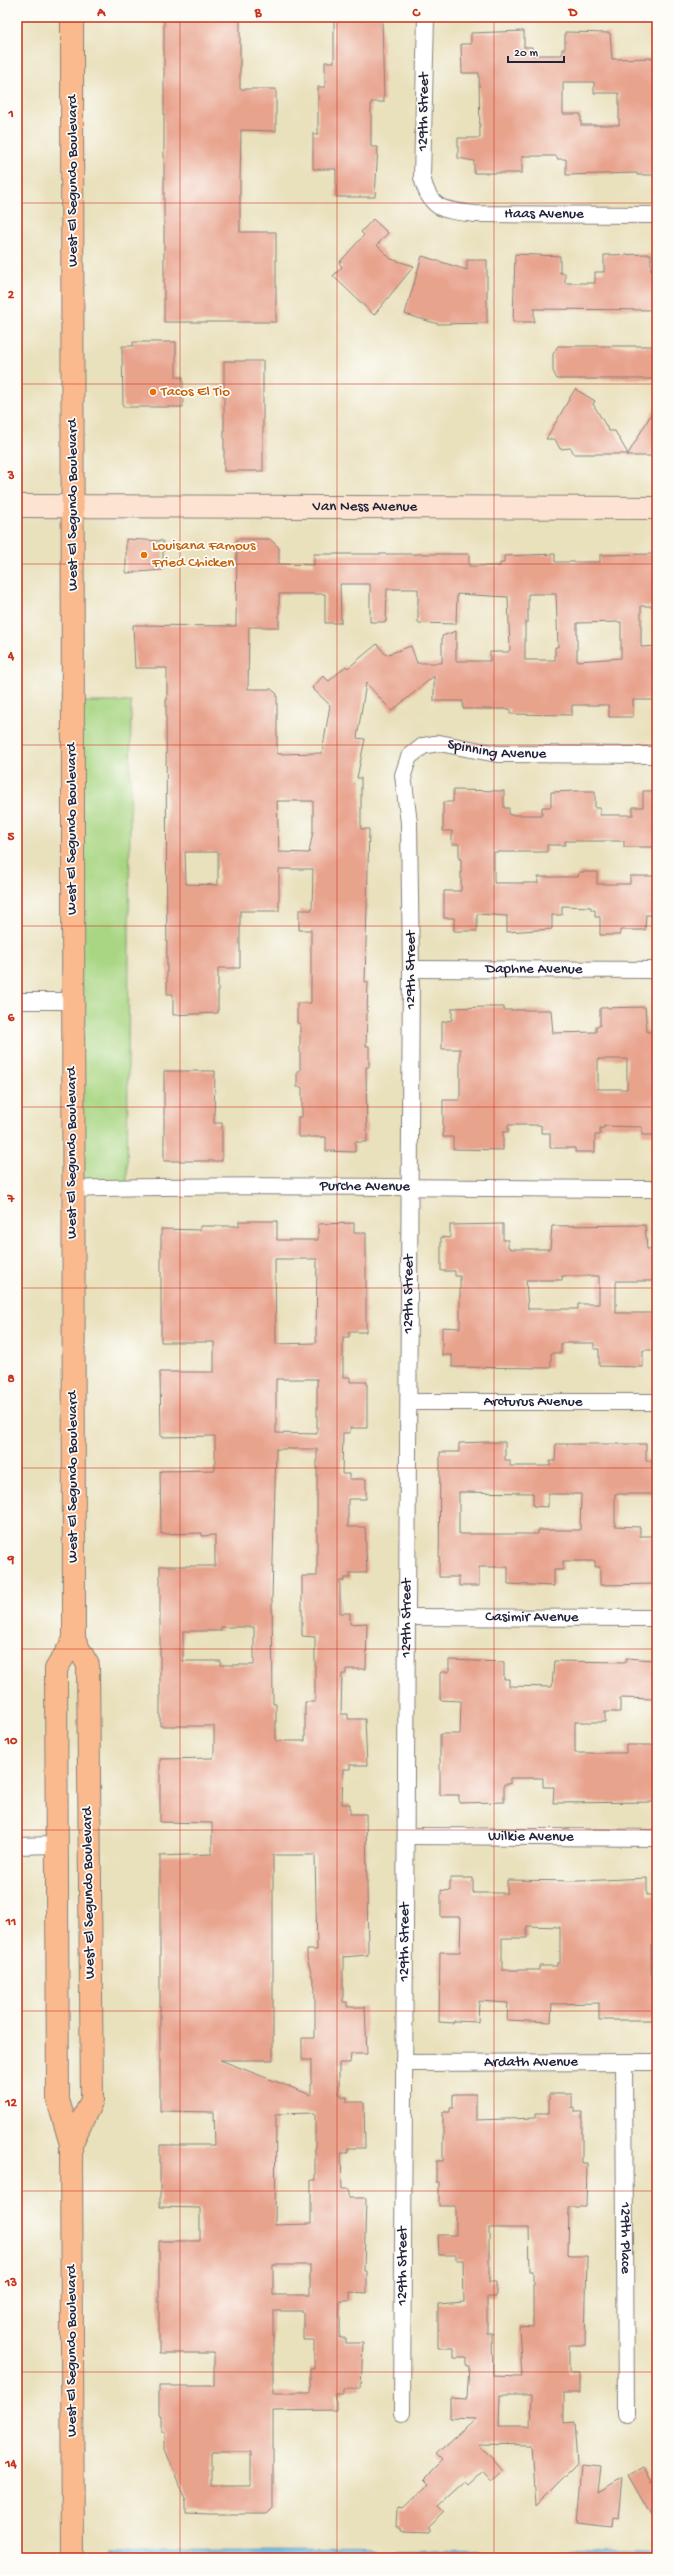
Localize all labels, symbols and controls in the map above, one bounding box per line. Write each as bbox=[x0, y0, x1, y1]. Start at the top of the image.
text: A bbox=[96, 6, 106, 21]
text: B bbox=[254, 6, 263, 21]
text: C bbox=[411, 6, 421, 21]
text: D bbox=[568, 6, 578, 21]
scale bar bbox=[508, 38, 564, 64]
text: 20 m bbox=[514, 47, 539, 61]
street label: 129th Street bbox=[414, 71, 434, 152]
street label: West El Segundo Boulevard bbox=[64, 94, 82, 267]
text: 1 bbox=[7, 107, 14, 122]
street label: Haas Avenue bbox=[504, 205, 584, 224]
text: 2 bbox=[8, 288, 15, 303]
place label: Tacos El Tio bbox=[160, 383, 230, 401]
marker: Tacos El Tio bbox=[148, 387, 158, 397]
street label: West El Segundo Boulevard bbox=[64, 418, 82, 591]
text: 3 bbox=[7, 469, 15, 484]
street label: Van Ness Avenue bbox=[312, 498, 418, 516]
place label: Louisana Famous Fried Chicken bbox=[151, 537, 256, 572]
marker: Louisana Famous Fried Chicken bbox=[139, 550, 149, 560]
text: 4 bbox=[7, 649, 15, 664]
street label: Spinning Avenue bbox=[446, 736, 547, 763]
street label: West El Segundo Boulevard bbox=[63, 742, 81, 915]
text: 5 bbox=[8, 830, 15, 845]
street label: 129th Street bbox=[402, 929, 420, 1010]
street label: Daphne Avenue bbox=[484, 960, 583, 979]
text: 6 bbox=[8, 1011, 15, 1026]
street label: West El Segundo Boulevard bbox=[63, 1066, 81, 1239]
street label: Purche Avenue bbox=[319, 1177, 410, 1196]
text: 7 bbox=[7, 1192, 16, 1207]
street label: 129th Street bbox=[400, 1253, 418, 1334]
text: 8 bbox=[7, 1372, 15, 1387]
street label: West El Segundo Boulevard bbox=[64, 1390, 82, 1563]
street label: Arcturus Avenue bbox=[483, 1393, 583, 1411]
text: 9 bbox=[7, 1553, 15, 1568]
street label: 129th Street bbox=[398, 1577, 416, 1658]
street label: Casimir Avenue bbox=[485, 1608, 579, 1627]
text: 10 bbox=[4, 1734, 18, 1749]
street label: West El Segundo Boulevard bbox=[78, 1806, 99, 1979]
street label: Wilkie Avenue bbox=[488, 1828, 574, 1846]
street label: 129th Street bbox=[396, 1901, 414, 1982]
text: 11 bbox=[5, 1915, 16, 1930]
street label: Ardath Avenue bbox=[484, 2053, 578, 2072]
text: 12 bbox=[4, 2096, 17, 2111]
street label: 129th Place bbox=[616, 2201, 634, 2274]
street label: 129th Street bbox=[394, 2225, 412, 2306]
street label: West El Segundo Boulevard bbox=[63, 2264, 81, 2437]
text: 13 bbox=[4, 2276, 17, 2291]
text: 14 bbox=[4, 2457, 18, 2472]

